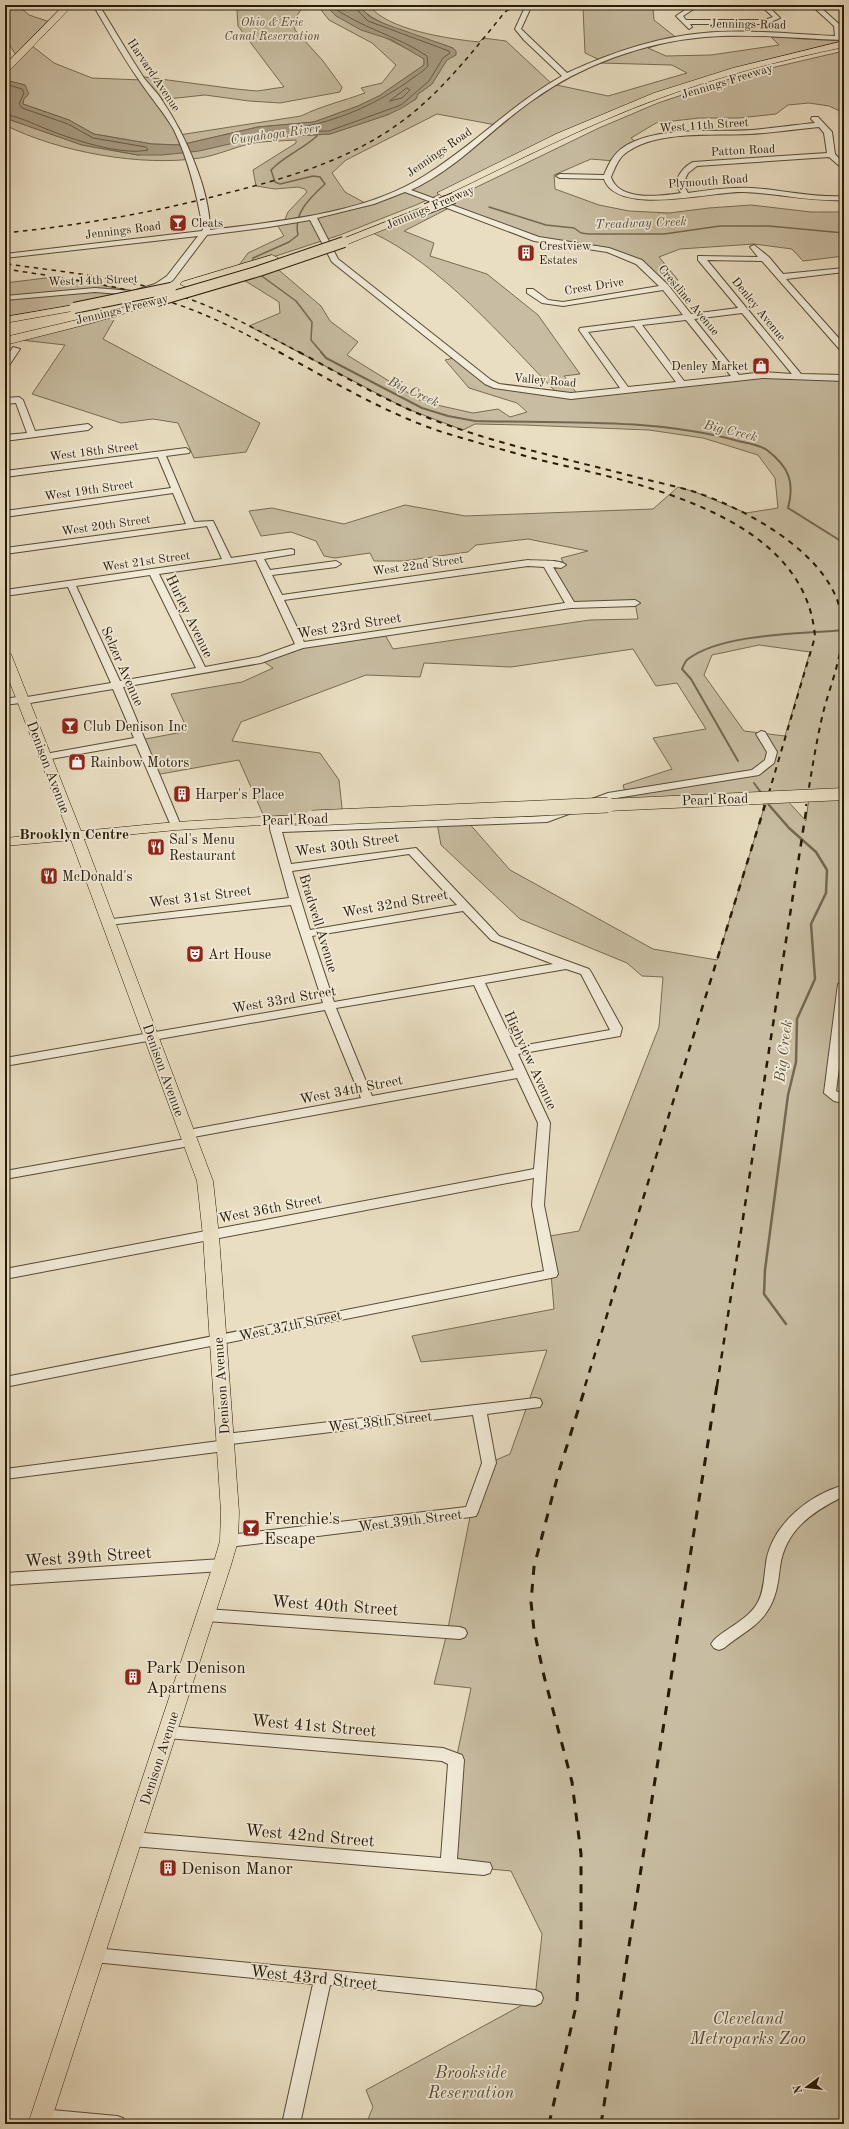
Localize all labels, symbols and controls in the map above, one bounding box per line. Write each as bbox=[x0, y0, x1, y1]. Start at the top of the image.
park label: Ohio & Erie Canal Reservation bbox=[224, 17, 320, 43]
street label: Jennings Road bbox=[710, 18, 786, 32]
street label: Harvard Avenue bbox=[124, 37, 182, 114]
street label: Jennings Freeway bbox=[680, 62, 775, 102]
street label: West 11th Street bbox=[659, 117, 749, 135]
water label: Cuyahoga River bbox=[230, 122, 321, 147]
street label: Jennings Road bbox=[405, 126, 474, 180]
street label: Patton Road bbox=[711, 143, 776, 159]
street label: Plymouth Road bbox=[668, 173, 749, 191]
street label: Jennings Freeway bbox=[384, 184, 477, 232]
bar icon: Cleats bbox=[168, 213, 188, 233]
water label: Treadway Creek bbox=[595, 215, 687, 232]
place label: Cleats bbox=[191, 218, 223, 230]
street label: Jennings Road bbox=[84, 220, 162, 242]
place label: Crestview Estates bbox=[539, 241, 592, 267]
building icon: Crestview Estates bbox=[516, 243, 536, 263]
street label: Crestline Avenue bbox=[655, 263, 721, 339]
street label: West 14th Street bbox=[48, 273, 138, 289]
street label: Crest Drive bbox=[564, 276, 625, 298]
street label: Denley Avenue bbox=[729, 276, 788, 344]
street label: Jennings Freeway bbox=[75, 293, 170, 327]
shop icon: Denley Market bbox=[751, 356, 771, 376]
place label: Denley Market bbox=[671, 361, 748, 373]
street label: Valley Road bbox=[513, 372, 577, 390]
water label: Big Creek bbox=[385, 375, 441, 410]
water label: Big Creek bbox=[702, 418, 759, 444]
street label: West 18th Street bbox=[49, 441, 139, 463]
street label: West 19th Street bbox=[44, 479, 134, 503]
street label: West 20th Street bbox=[61, 514, 151, 538]
street label: West 21st Street bbox=[102, 550, 191, 574]
street label: West 22nd Street bbox=[372, 554, 464, 578]
street label: Hurley Avenue bbox=[163, 573, 215, 660]
street label: West 23rd Street bbox=[296, 611, 402, 641]
street label: Selzer Avenue bbox=[98, 624, 146, 708]
bar icon: Club Denison Inc bbox=[60, 716, 80, 736]
street label: Denison Avenue bbox=[24, 719, 72, 815]
place label: Club Denison Inc bbox=[83, 720, 187, 734]
shop icon: Rainbow Motors bbox=[67, 752, 87, 772]
place label: Rainbow Motors bbox=[90, 756, 189, 770]
building icon: Harper's Place bbox=[172, 784, 192, 804]
place label: Harper's Place bbox=[195, 788, 284, 802]
street label: Pearl Road bbox=[681, 792, 749, 808]
street label: Pearl Road bbox=[261, 812, 329, 828]
district label: Brooklyn Centre bbox=[19, 828, 129, 843]
street label: West 30th Street bbox=[294, 831, 400, 859]
place label: Sal's Menu Restaurant bbox=[169, 833, 236, 863]
restaurant icon: Sal's Menu Restaurant bbox=[146, 837, 166, 857]
restaurant icon: McDonald's bbox=[39, 866, 59, 886]
place label: McDonald's bbox=[62, 870, 133, 884]
street label: Bradwell Avenue bbox=[296, 872, 340, 974]
street label: West 31st Street bbox=[148, 884, 252, 910]
street label: West 32nd Street bbox=[341, 888, 449, 920]
theatre icon: Art House bbox=[185, 944, 205, 964]
place label: Art House bbox=[208, 948, 271, 962]
street label: West 33rd Street bbox=[231, 984, 337, 1016]
street label: Highview Avenue bbox=[501, 1009, 559, 1112]
water label: Big Creek bbox=[773, 1019, 796, 1084]
street label: Denison Avenue bbox=[140, 1022, 186, 1119]
street label: West 34th Street bbox=[298, 1073, 404, 1107]
street label: West 36th Street bbox=[217, 1192, 323, 1226]
street label: West 37th Street bbox=[238, 1308, 343, 1344]
street label: Denison Avenue bbox=[212, 1337, 232, 1435]
street label: West 38th Street bbox=[327, 1410, 433, 1434]
street label: West 39th Street bbox=[357, 1508, 463, 1534]
place label: Frenchie's Escape bbox=[264, 1511, 340, 1548]
bar icon: Frenchie's Escape bbox=[241, 1518, 261, 1538]
street label: West 39th Street bbox=[24, 1545, 152, 1570]
street label: West 40th Street bbox=[271, 1594, 399, 1619]
place label: Park Denison Apartmens bbox=[146, 1660, 246, 1697]
building icon: Park Denison Apartmens bbox=[123, 1667, 143, 1687]
street label: Denison Avenue bbox=[138, 1710, 182, 1807]
street label: West 41st Street bbox=[251, 1713, 377, 1740]
street label: West 42nd Street bbox=[244, 1822, 375, 1851]
building icon: Denison Manor bbox=[158, 1858, 178, 1878]
place label: Denison Manor bbox=[181, 1861, 293, 1878]
street label: West 43rd Street bbox=[249, 1963, 378, 1994]
park label: Cleveland Metroparks Zoo bbox=[689, 2011, 806, 2048]
park label: Brookside Reservation bbox=[427, 2065, 515, 2102]
north arrow bbox=[787, 2067, 827, 2107]
text: N bbox=[792, 2083, 805, 2095]

